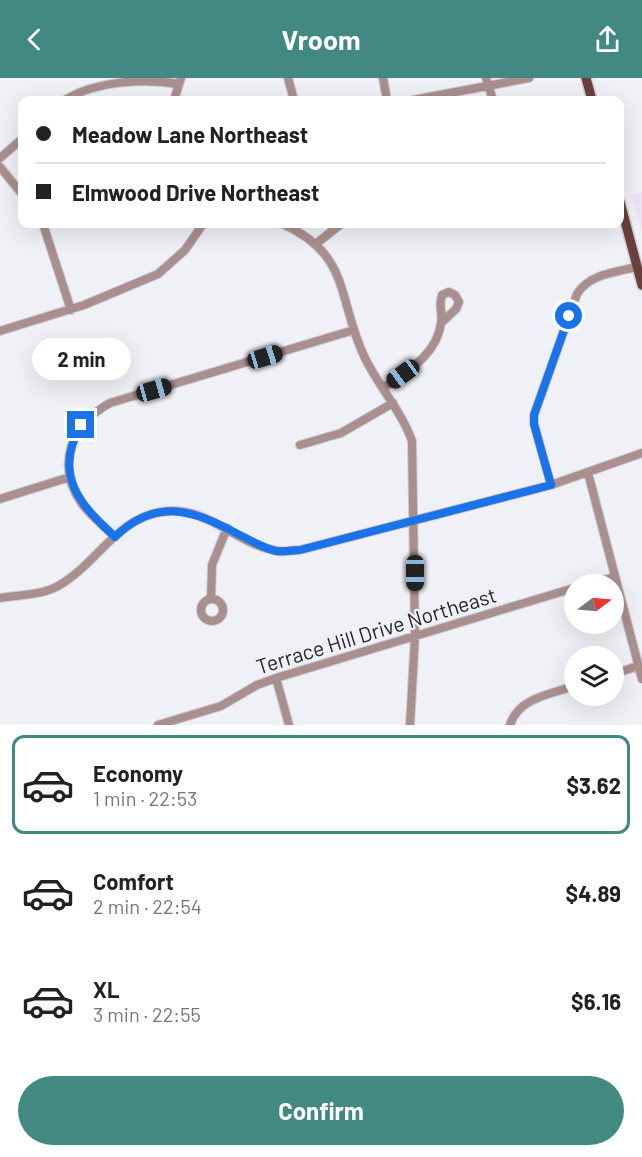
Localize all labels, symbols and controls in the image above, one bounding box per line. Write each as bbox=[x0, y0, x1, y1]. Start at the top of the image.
icon: back bbox=[18, 23, 51, 56]
text: Vroom bbox=[282, 23, 360, 55]
icon: share bbox=[591, 23, 624, 56]
text: Meadow Lane Northeast bbox=[72, 121, 308, 147]
text: Elmwood Drive Northeast bbox=[72, 179, 319, 205]
route start bbox=[555, 302, 582, 329]
callout: 2 min bbox=[32, 338, 130, 380]
car bbox=[245, 343, 285, 371]
text: 2 min bbox=[58, 347, 105, 371]
car bbox=[383, 356, 423, 392]
car bbox=[134, 376, 174, 404]
route end bbox=[67, 411, 94, 438]
car bbox=[406, 555, 424, 591]
north arrow bbox=[564, 574, 624, 634]
map controls bbox=[564, 574, 624, 706]
street label: Terrace Hill Drive Northeast bbox=[253, 582, 499, 678]
button: layers bbox=[564, 646, 624, 706]
icon: car bbox=[21, 758, 75, 812]
text: Economy bbox=[93, 760, 183, 786]
text: $3.62 bbox=[566, 772, 621, 798]
text: 1 min · 22:53 bbox=[93, 786, 197, 810]
icon: car bbox=[21, 866, 75, 920]
text: Comfort bbox=[93, 868, 174, 894]
text: $4.89 bbox=[566, 880, 621, 906]
text: 2 min · 22:54 bbox=[93, 894, 202, 918]
icon: car bbox=[21, 974, 75, 1028]
text: XL bbox=[93, 976, 119, 1002]
text: $6.16 bbox=[571, 988, 621, 1014]
text: 3 min · 22:55 bbox=[93, 1002, 201, 1026]
button: Confirm bbox=[18, 1076, 624, 1145]

